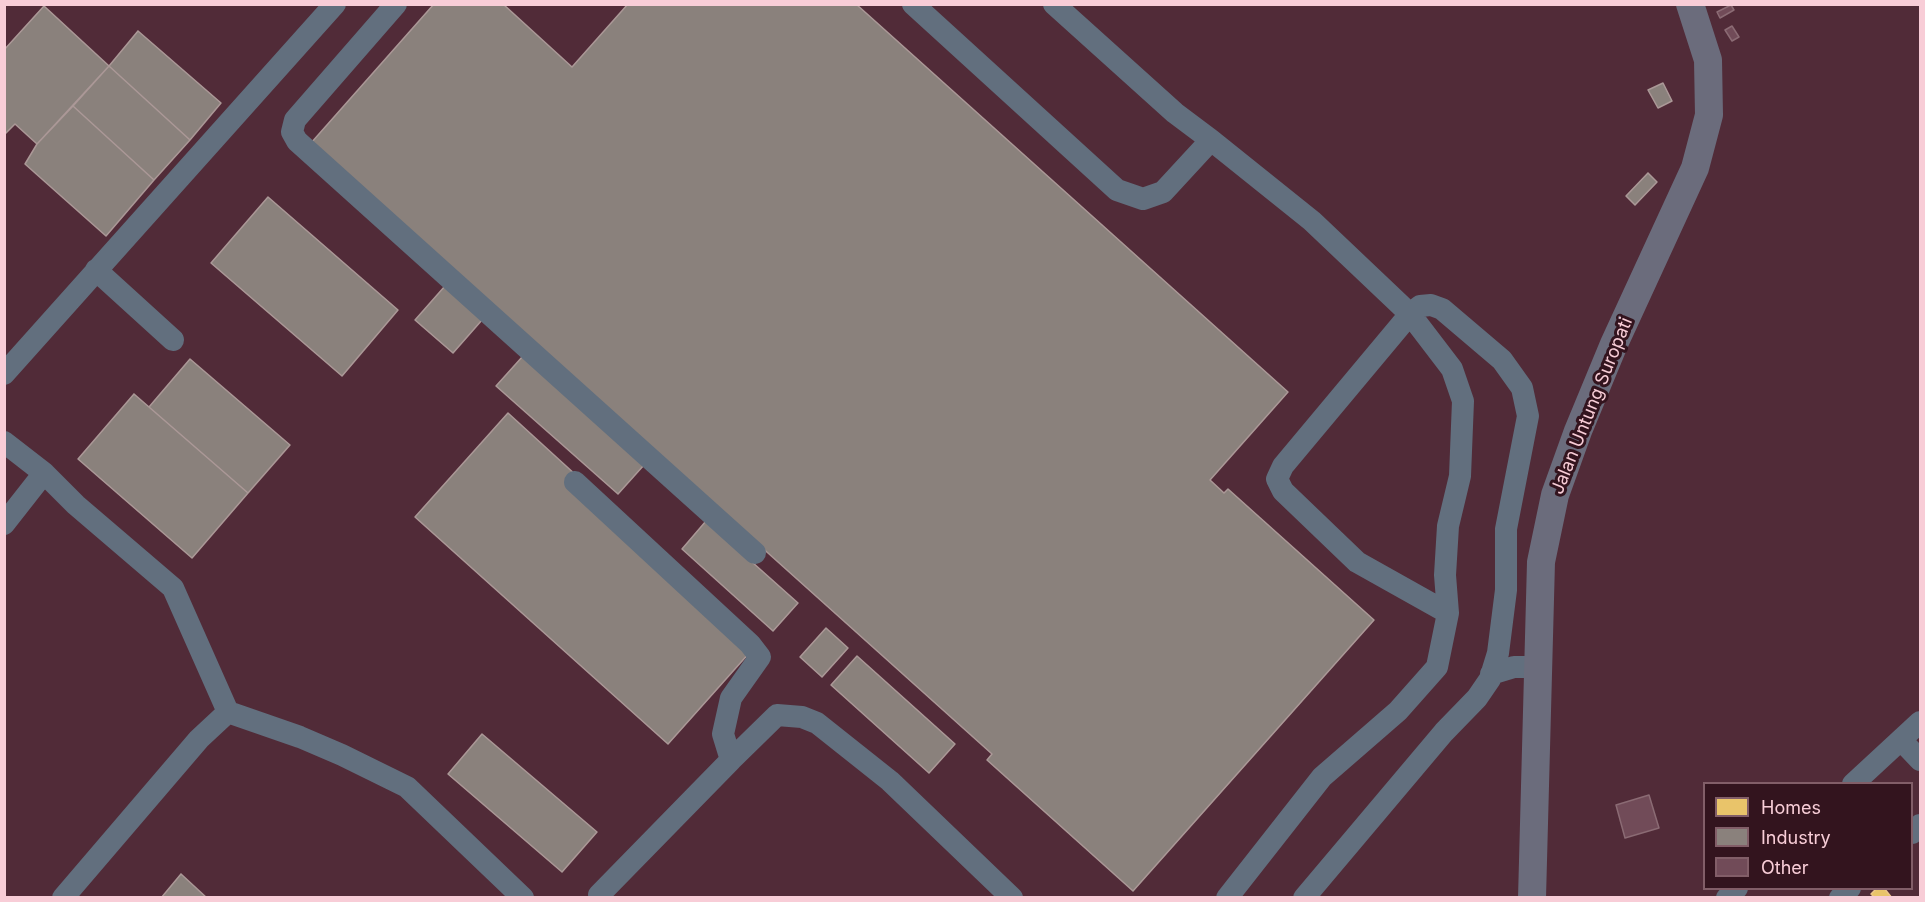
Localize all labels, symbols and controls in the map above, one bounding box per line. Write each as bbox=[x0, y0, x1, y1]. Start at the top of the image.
street label: Jalan Untung Suropati bbox=[1547, 314, 1637, 498]
legend bbox=[1703, 782, 1913, 890]
text: Homes bbox=[1761, 797, 1821, 818]
text: Industry bbox=[1761, 827, 1831, 848]
text: Other bbox=[1761, 857, 1809, 878]

